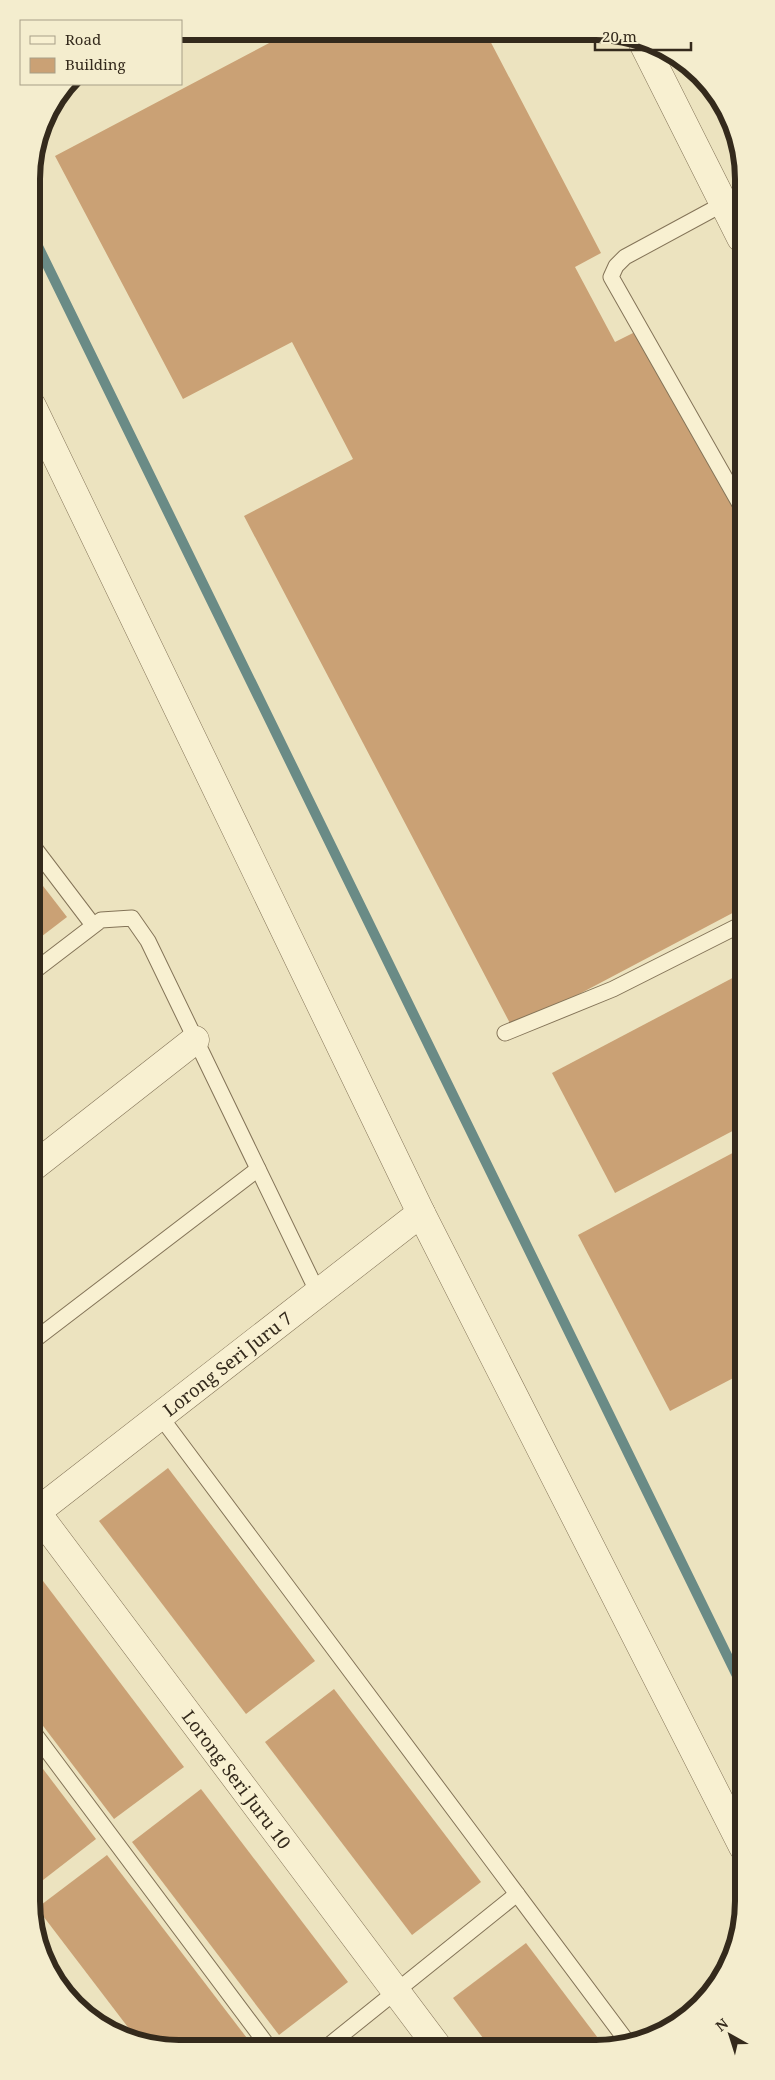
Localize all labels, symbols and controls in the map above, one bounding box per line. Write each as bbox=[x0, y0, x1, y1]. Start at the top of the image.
legend bbox=[20, 20, 182, 85]
scale bar bbox=[595, 20, 691, 52]
text: 20 m bbox=[602, 26, 637, 46]
text: Road bbox=[65, 29, 101, 49]
text: Building bbox=[65, 54, 126, 74]
street label: Lorong Seri Juru 7 bbox=[158, 1306, 297, 1421]
street label: Lorong Seri Juru 10 bbox=[177, 1705, 297, 1854]
north arrow bbox=[705, 2010, 755, 2060]
text: N bbox=[711, 2014, 732, 2035]

